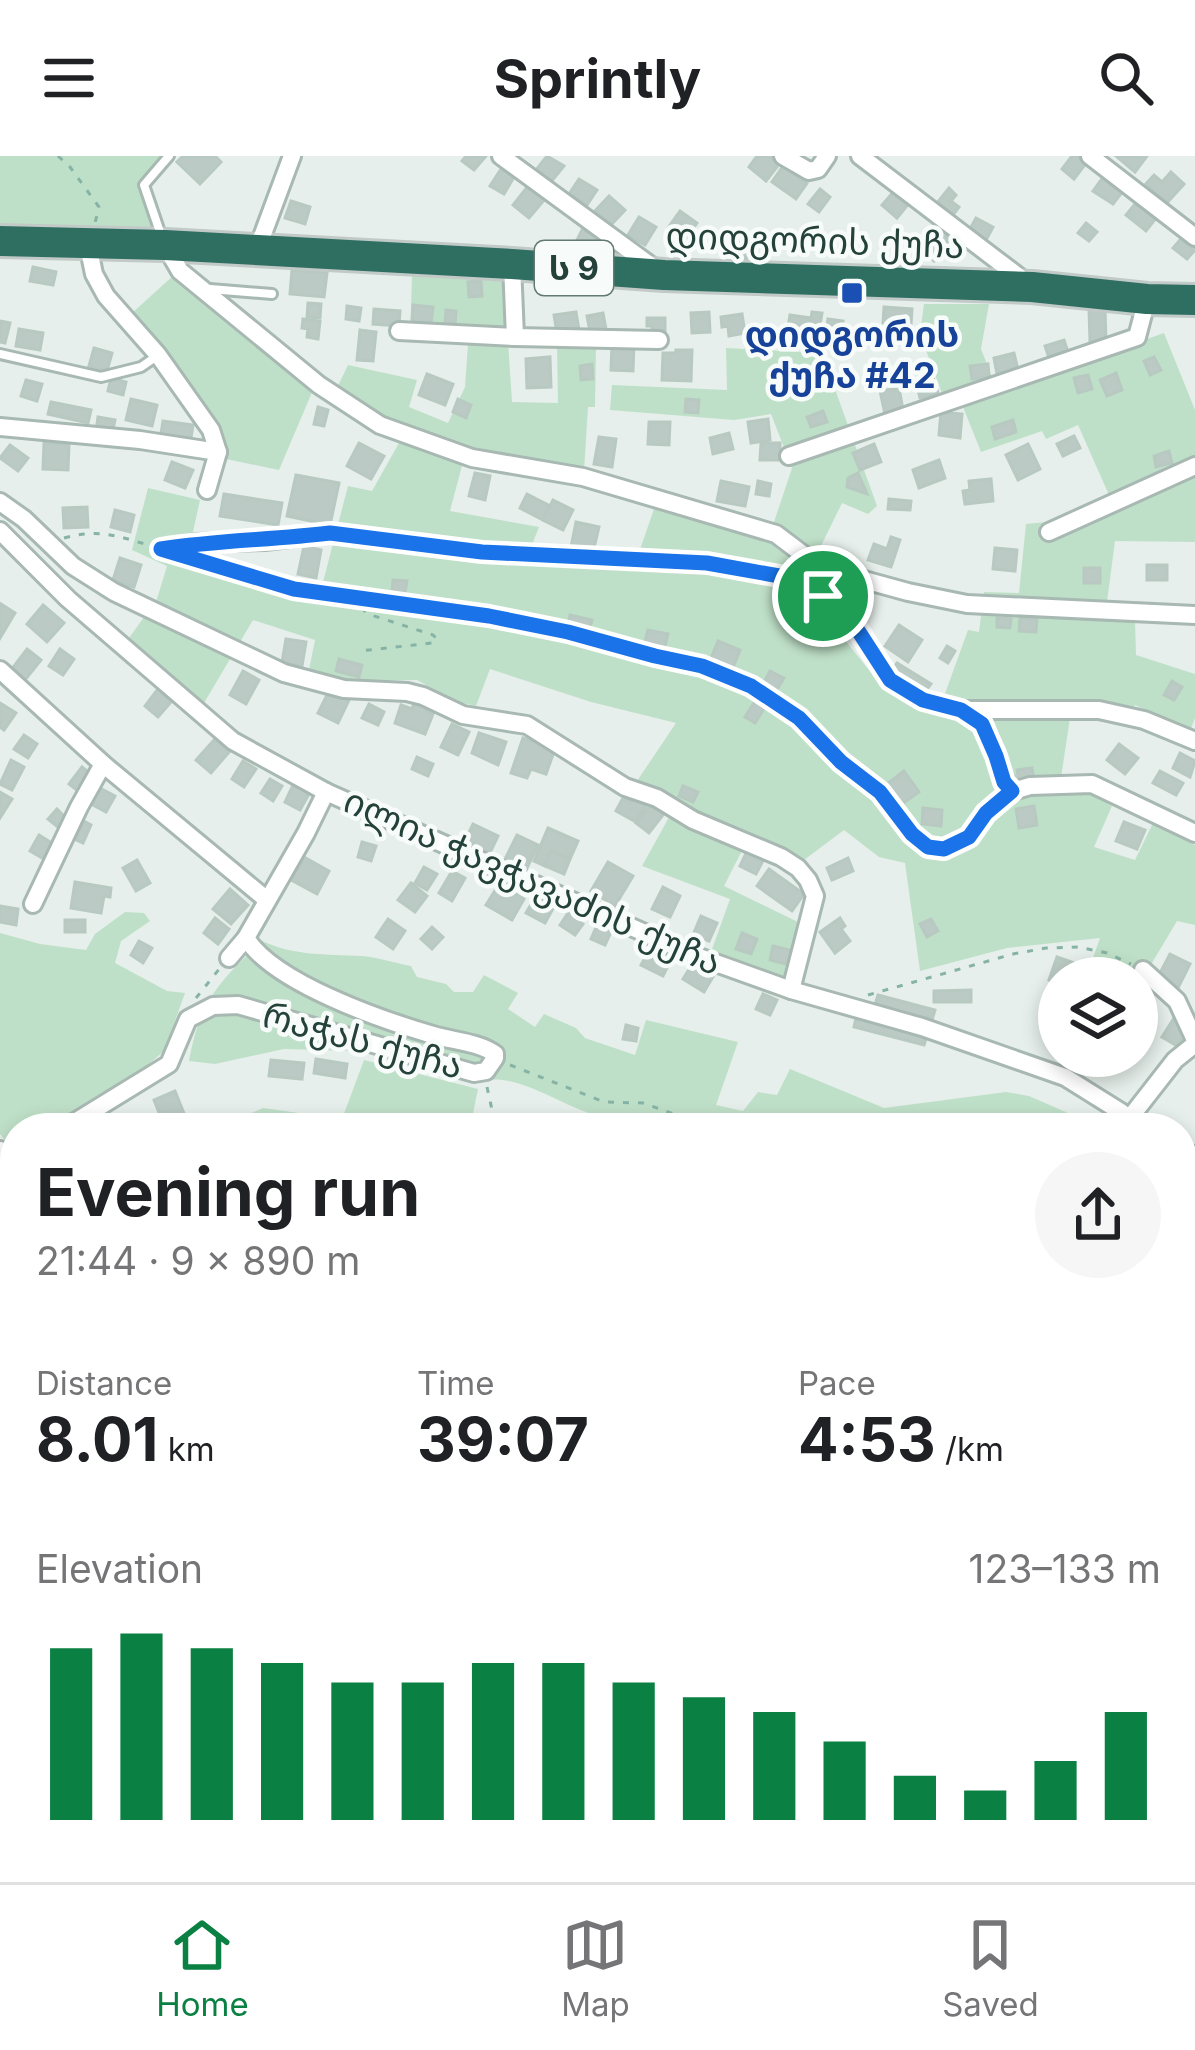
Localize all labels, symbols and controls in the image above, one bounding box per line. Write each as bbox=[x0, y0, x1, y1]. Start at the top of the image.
icon: menu bbox=[36, 45, 102, 111]
icon: search bbox=[1093, 45, 1159, 111]
text: Sprintly bbox=[494, 46, 701, 111]
street label: დიდგორის ქუჩა bbox=[665, 213, 965, 268]
road number: ს 9 bbox=[535, 241, 613, 295]
marker: დიდგორის ქუჩა #42 bbox=[839, 280, 865, 306]
place label: დიდგორის ქუჩა #42 bbox=[745, 312, 959, 397]
pin bbox=[772, 545, 874, 647]
icon: arrive bbox=[790, 563, 856, 629]
street label: ილია ჭავჭავაძის ქუჩა bbox=[337, 778, 729, 985]
map controls bbox=[1038, 957, 1158, 1077]
button: layers bbox=[1038, 957, 1158, 1077]
street label: რაჭას ქუჩა bbox=[258, 992, 468, 1088]
text: Evening run bbox=[36, 1152, 420, 1232]
button: share bbox=[1035, 1152, 1161, 1278]
text: 21:44 · 9 × 890 m bbox=[36, 1237, 360, 1284]
text: Distance bbox=[36, 1363, 172, 1403]
text: Time bbox=[417, 1363, 494, 1403]
text: Pace bbox=[798, 1363, 876, 1403]
text: 8.01 bbox=[36, 1403, 158, 1475]
text: 39:07 bbox=[417, 1403, 589, 1475]
text: 4:53 bbox=[798, 1403, 936, 1475]
text: km bbox=[158, 1429, 215, 1469]
text: /km bbox=[936, 1429, 1004, 1469]
text: Elevation bbox=[36, 1545, 203, 1592]
text: 123–133 m bbox=[969, 1545, 1161, 1592]
tab: Home bbox=[156, 1912, 249, 2024]
tab: Map bbox=[561, 1912, 630, 2024]
tab: Saved bbox=[942, 1912, 1039, 2024]

